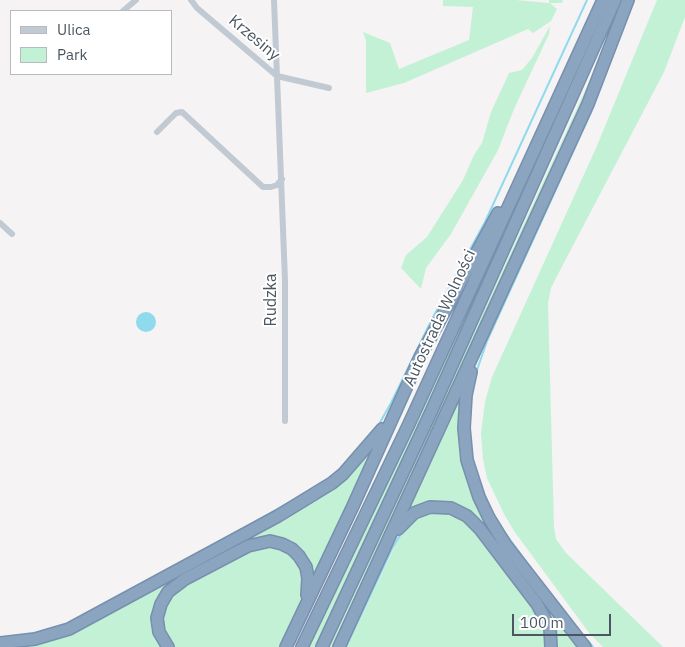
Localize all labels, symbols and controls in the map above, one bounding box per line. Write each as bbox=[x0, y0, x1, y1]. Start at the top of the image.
legend bbox=[10, 10, 172, 75]
street label: Krzesiny bbox=[225, 11, 283, 65]
text: Ulica bbox=[57, 20, 91, 39]
text: Park bbox=[57, 45, 87, 64]
street label: Autostrada Wolności bbox=[400, 247, 480, 389]
street label: Rudzka bbox=[261, 274, 281, 326]
scale bar bbox=[515, 604, 614, 636]
text: 100 m bbox=[520, 613, 564, 632]

